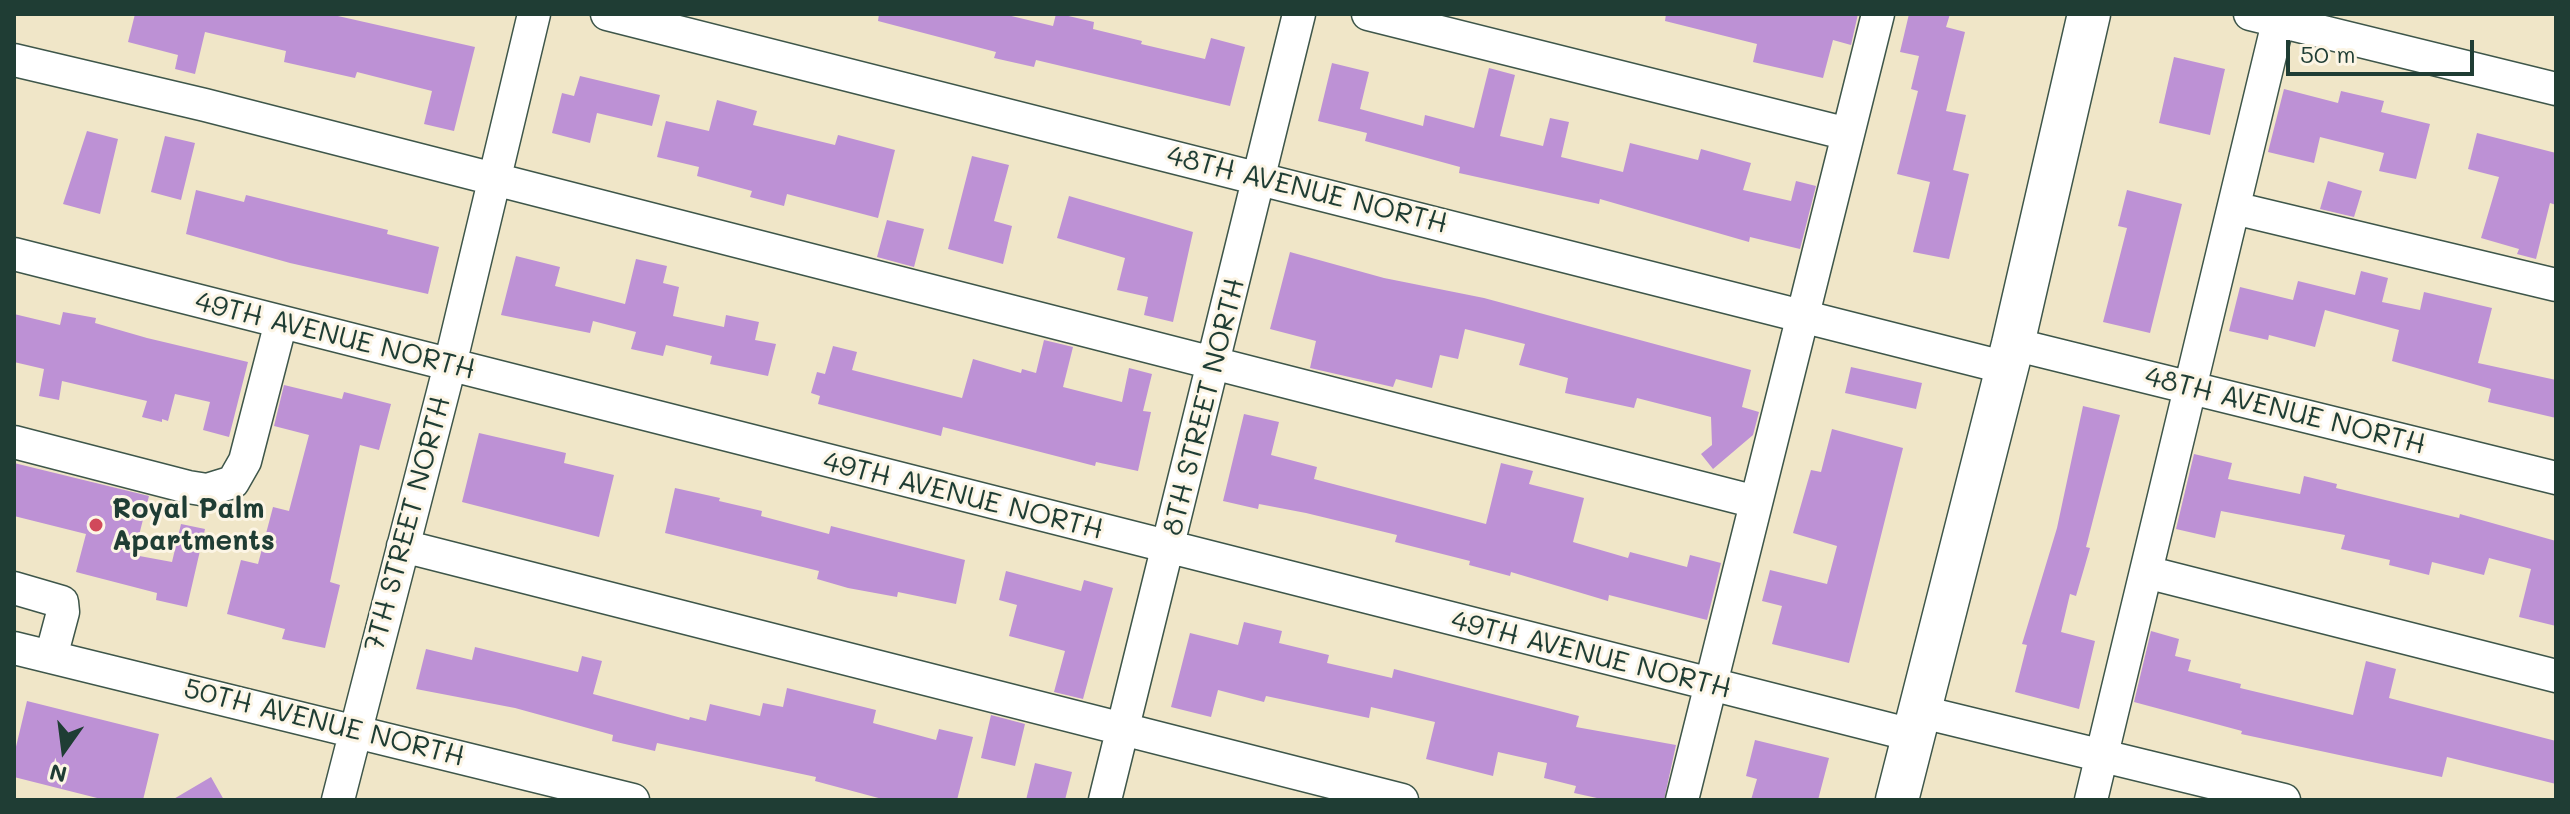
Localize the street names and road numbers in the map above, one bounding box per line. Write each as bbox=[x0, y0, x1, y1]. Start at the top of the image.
street label: 48TH AVENUE NORTH bbox=[1163, 139, 1451, 241]
street label: 8TH STREET NORTH bbox=[1156, 275, 1252, 539]
street label: 49TH AVENUE NORTH bbox=[191, 285, 479, 387]
street label: 48TH AVENUE NORTH bbox=[2141, 360, 2429, 462]
street label: 7TH STREET NORTH bbox=[358, 393, 458, 655]
street label: 49TH AVENUE NORTH bbox=[819, 445, 1107, 547]
street label: 49TH AVENUE NORTH bbox=[1447, 604, 1735, 706]
street label: 50TH AVENUE NORTH bbox=[180, 672, 468, 774]

